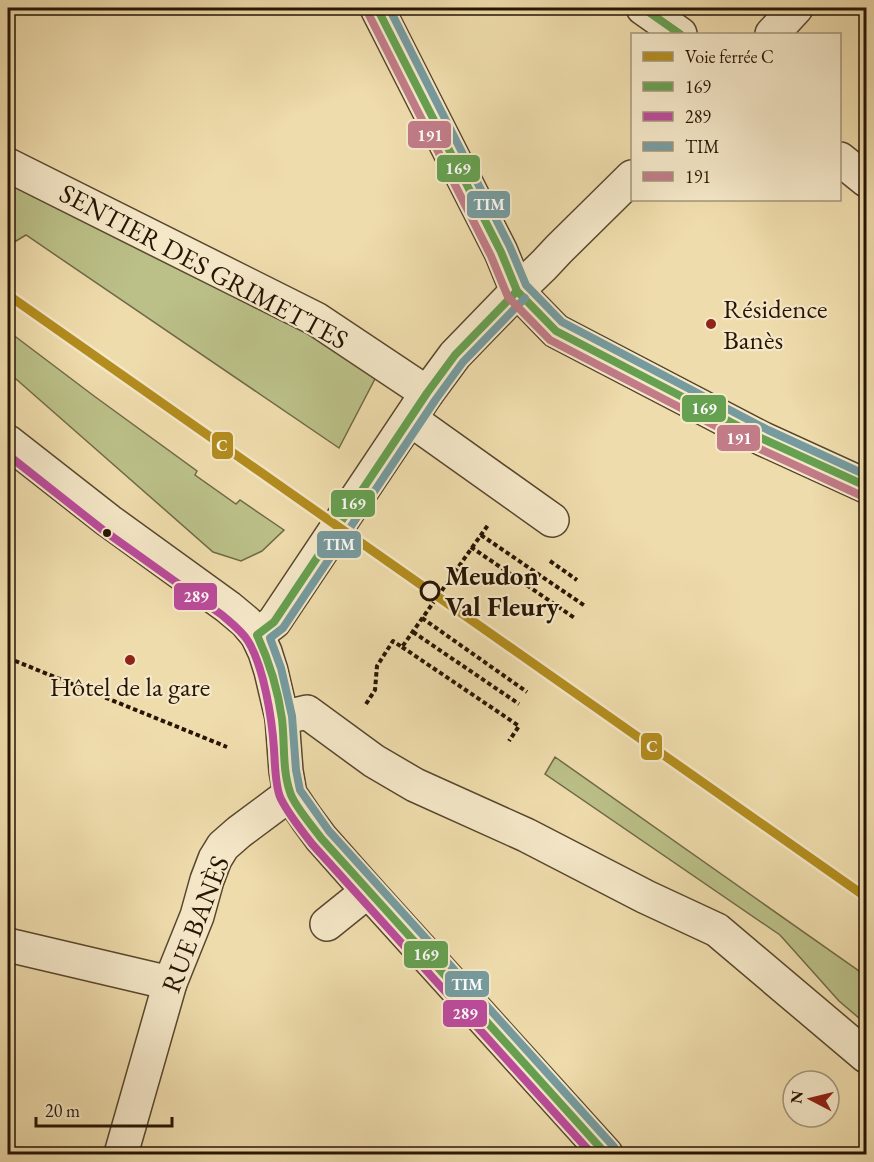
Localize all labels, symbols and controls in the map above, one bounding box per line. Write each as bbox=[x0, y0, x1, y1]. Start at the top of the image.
legend bbox=[631, 33, 841, 201]
text: Voie ferrée C bbox=[685, 45, 774, 68]
text: 169 bbox=[685, 75, 711, 98]
text: 289 bbox=[685, 105, 711, 128]
line badge: 191 bbox=[407, 120, 452, 149]
text: 191 bbox=[417, 125, 443, 146]
text: TIM bbox=[685, 135, 719, 158]
line badge: 169 bbox=[436, 154, 481, 183]
text: 169 bbox=[445, 158, 471, 179]
text: 191 bbox=[685, 165, 711, 188]
street label: SENTIER DES GRIMETTES bbox=[54, 175, 354, 357]
line badge: TIM bbox=[466, 190, 511, 219]
text: TIM bbox=[473, 194, 505, 215]
place label: Résidence Banès bbox=[723, 291, 828, 357]
marker: Résidence Banès bbox=[704, 317, 718, 331]
line badge: 169 bbox=[681, 394, 727, 423]
text: 169 bbox=[691, 398, 717, 419]
line badge: 191 bbox=[716, 424, 761, 452]
text: 191 bbox=[726, 428, 752, 449]
line badge: C bbox=[211, 431, 234, 460]
text: C bbox=[216, 435, 228, 456]
line badge: 169 bbox=[330, 489, 376, 518]
text: 169 bbox=[340, 493, 366, 514]
unlabelled marker bbox=[101, 527, 113, 539]
line badge: TIM bbox=[316, 530, 362, 559]
text: TIM bbox=[323, 534, 355, 555]
place label: Meudon Val Fleury bbox=[445, 558, 560, 624]
marker: Meudon Val Fleury bbox=[420, 581, 440, 601]
line badge: 289 bbox=[173, 582, 218, 611]
text: 289 bbox=[183, 586, 209, 607]
marker: Hôtel de la gare bbox=[123, 653, 137, 667]
place label: Hôtel de la gare bbox=[50, 669, 210, 704]
line badge: C bbox=[640, 732, 663, 761]
text: C bbox=[646, 736, 658, 757]
street label: RUE BANÈS bbox=[153, 851, 237, 997]
line badge: 169 bbox=[403, 940, 449, 969]
text: 169 bbox=[413, 944, 439, 965]
line badge: TIM bbox=[444, 970, 490, 998]
text: TIM bbox=[451, 974, 483, 995]
line badge: 289 bbox=[442, 999, 488, 1028]
text: 289 bbox=[452, 1003, 478, 1024]
north arrow bbox=[781, 1069, 841, 1129]
text: N bbox=[785, 1089, 808, 1105]
scale bar bbox=[36, 1090, 172, 1128]
text: 20 m bbox=[45, 1099, 80, 1122]

